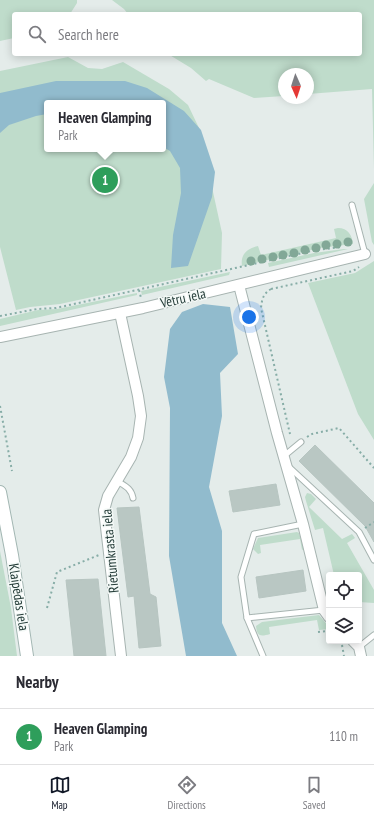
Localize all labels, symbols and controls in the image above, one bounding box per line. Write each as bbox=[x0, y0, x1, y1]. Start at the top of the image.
search box bbox=[12, 12, 362, 56]
icon: search bbox=[26, 23, 48, 45]
text: Search here bbox=[58, 25, 119, 44]
north arrow bbox=[278, 68, 314, 104]
popup bbox=[44, 100, 166, 152]
text: Heaven Glamping bbox=[58, 108, 152, 127]
text: Park bbox=[58, 127, 78, 144]
pin: 1 bbox=[92, 165, 118, 195]
street label: Vētru iela bbox=[158, 284, 207, 312]
your location bbox=[239, 307, 259, 327]
street label: Rietumkrasta iela bbox=[97, 508, 123, 594]
street label: Klaipēdas iela bbox=[5, 562, 33, 632]
map controls bbox=[326, 572, 362, 644]
button: locate bbox=[326, 572, 362, 608]
button: layers bbox=[326, 608, 362, 644]
text: Nearby bbox=[16, 671, 59, 693]
text: Heaven Glamping bbox=[54, 719, 147, 738]
text: 1 bbox=[26, 728, 32, 745]
text: 110 m bbox=[329, 728, 358, 745]
text: Park bbox=[54, 738, 73, 755]
tab: Map bbox=[49, 774, 71, 812]
tab: Directions bbox=[168, 774, 206, 812]
tab: Saved bbox=[303, 774, 325, 812]

